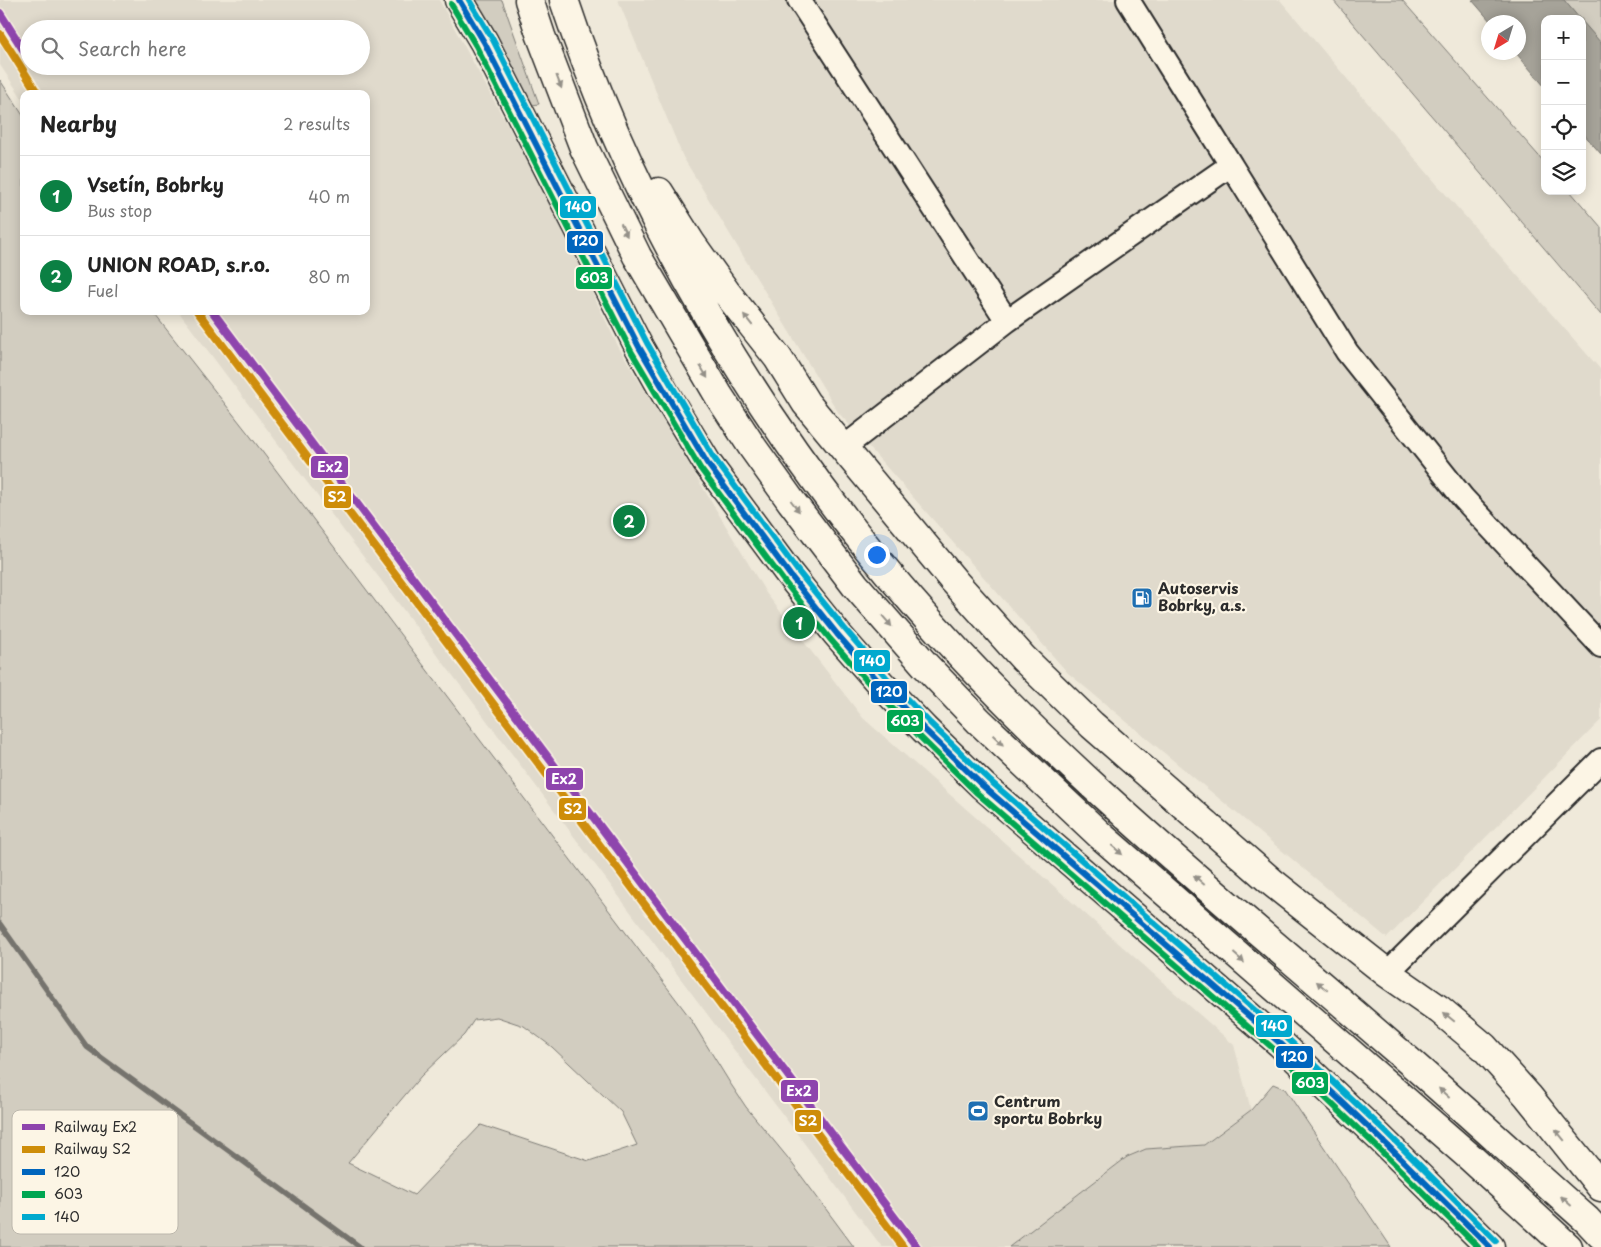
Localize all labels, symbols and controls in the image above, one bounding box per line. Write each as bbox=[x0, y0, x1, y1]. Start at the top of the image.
north arrow bbox=[1481, 15, 1526, 60]
map controls bbox=[1541, 15, 1586, 195]
button: + bbox=[1541, 15, 1586, 60]
search box bbox=[20, 20, 370, 75]
icon: search bbox=[38, 34, 66, 62]
text: Search here bbox=[78, 34, 187, 62]
button: − bbox=[1541, 60, 1586, 105]
one-way arrow bbox=[555, 75, 563, 89]
button: locate bbox=[1541, 105, 1586, 150]
text: Nearby bbox=[40, 107, 117, 139]
text: 2 results bbox=[283, 111, 350, 135]
button: layers bbox=[1541, 150, 1586, 195]
text: Vsetín, Bobrky bbox=[87, 170, 224, 198]
text: 1 bbox=[52, 184, 60, 208]
text: 40 m bbox=[308, 184, 350, 208]
line badge: 140 bbox=[559, 195, 597, 219]
text: 140 bbox=[565, 196, 591, 217]
text: Bus stop bbox=[87, 198, 152, 222]
one-way arrow bbox=[620, 223, 628, 237]
line badge: 120 bbox=[566, 230, 604, 254]
text: 120 bbox=[572, 230, 598, 251]
text: UNION ROAD, s.r.o. bbox=[87, 250, 270, 278]
text: 2 bbox=[50, 264, 62, 288]
text: 80 m bbox=[308, 264, 350, 288]
line badge: 603 bbox=[575, 266, 613, 290]
text: 603 bbox=[579, 267, 609, 288]
text: Fuel bbox=[87, 278, 118, 302]
one-way arrow bbox=[742, 314, 753, 327]
one-way arrow bbox=[700, 365, 709, 378]
line badge: Ex2 bbox=[310, 455, 349, 479]
text: Ex2 bbox=[317, 456, 343, 477]
line badge: S2 bbox=[323, 485, 352, 509]
text: S2 bbox=[328, 486, 346, 507]
one-way arrow bbox=[790, 499, 800, 513]
pin: 2 bbox=[613, 502, 645, 540]
your location bbox=[864, 542, 890, 568]
place label: Autoservis Bobrky, a.s. bbox=[1158, 576, 1246, 616]
fuel station icon: Autoservis Bobrky, a.s. bbox=[1130, 586, 1154, 610]
pin: 1 bbox=[783, 604, 815, 642]
one-way arrow bbox=[881, 615, 893, 627]
line badge: 140 bbox=[853, 649, 891, 673]
text: 140 bbox=[859, 650, 885, 671]
line badge: 120 bbox=[870, 680, 908, 704]
text: 120 bbox=[876, 681, 902, 702]
line badge: 603 bbox=[886, 709, 924, 733]
text: 603 bbox=[890, 710, 920, 731]
one-way arrow bbox=[992, 734, 1004, 746]
line badge: Ex2 bbox=[545, 767, 584, 791]
text: Ex2 bbox=[551, 768, 577, 789]
line badge: S2 bbox=[558, 797, 587, 821]
text: S2 bbox=[564, 798, 582, 819]
one-way arrow bbox=[1110, 845, 1123, 856]
one-way arrow bbox=[1193, 874, 1206, 885]
one-way arrow bbox=[1233, 952, 1245, 964]
one-way arrow bbox=[1316, 981, 1329, 992]
one-way arrow bbox=[1442, 1012, 1455, 1023]
line badge: 140 bbox=[1255, 1014, 1293, 1038]
text: 140 bbox=[1261, 1015, 1287, 1036]
line badge: 120 bbox=[1275, 1045, 1314, 1069]
text: 120 bbox=[1281, 1046, 1307, 1067]
line badge: 603 bbox=[1291, 1071, 1329, 1095]
text: 603 bbox=[1295, 1072, 1325, 1093]
line badge: Ex2 bbox=[780, 1079, 819, 1103]
text: Ex2 bbox=[786, 1080, 812, 1101]
one-way arrow bbox=[1439, 1087, 1451, 1099]
place label: Centrum sportu Bobrky bbox=[994, 1089, 1102, 1129]
sports icon: Centrum sportu Bobrky bbox=[966, 1099, 990, 1123]
line badge: S2 bbox=[794, 1109, 822, 1133]
legend bbox=[12, 1110, 178, 1234]
text: S2 bbox=[799, 1110, 817, 1131]
text: Railway Ex2 bbox=[54, 1116, 137, 1137]
one-way arrow bbox=[1554, 1129, 1565, 1142]
text: Railway S2 bbox=[54, 1138, 131, 1159]
text: 120 bbox=[54, 1161, 80, 1182]
text: 603 bbox=[54, 1183, 83, 1204]
one-way arrow bbox=[1559, 1196, 1572, 1207]
text: 140 bbox=[54, 1206, 80, 1227]

